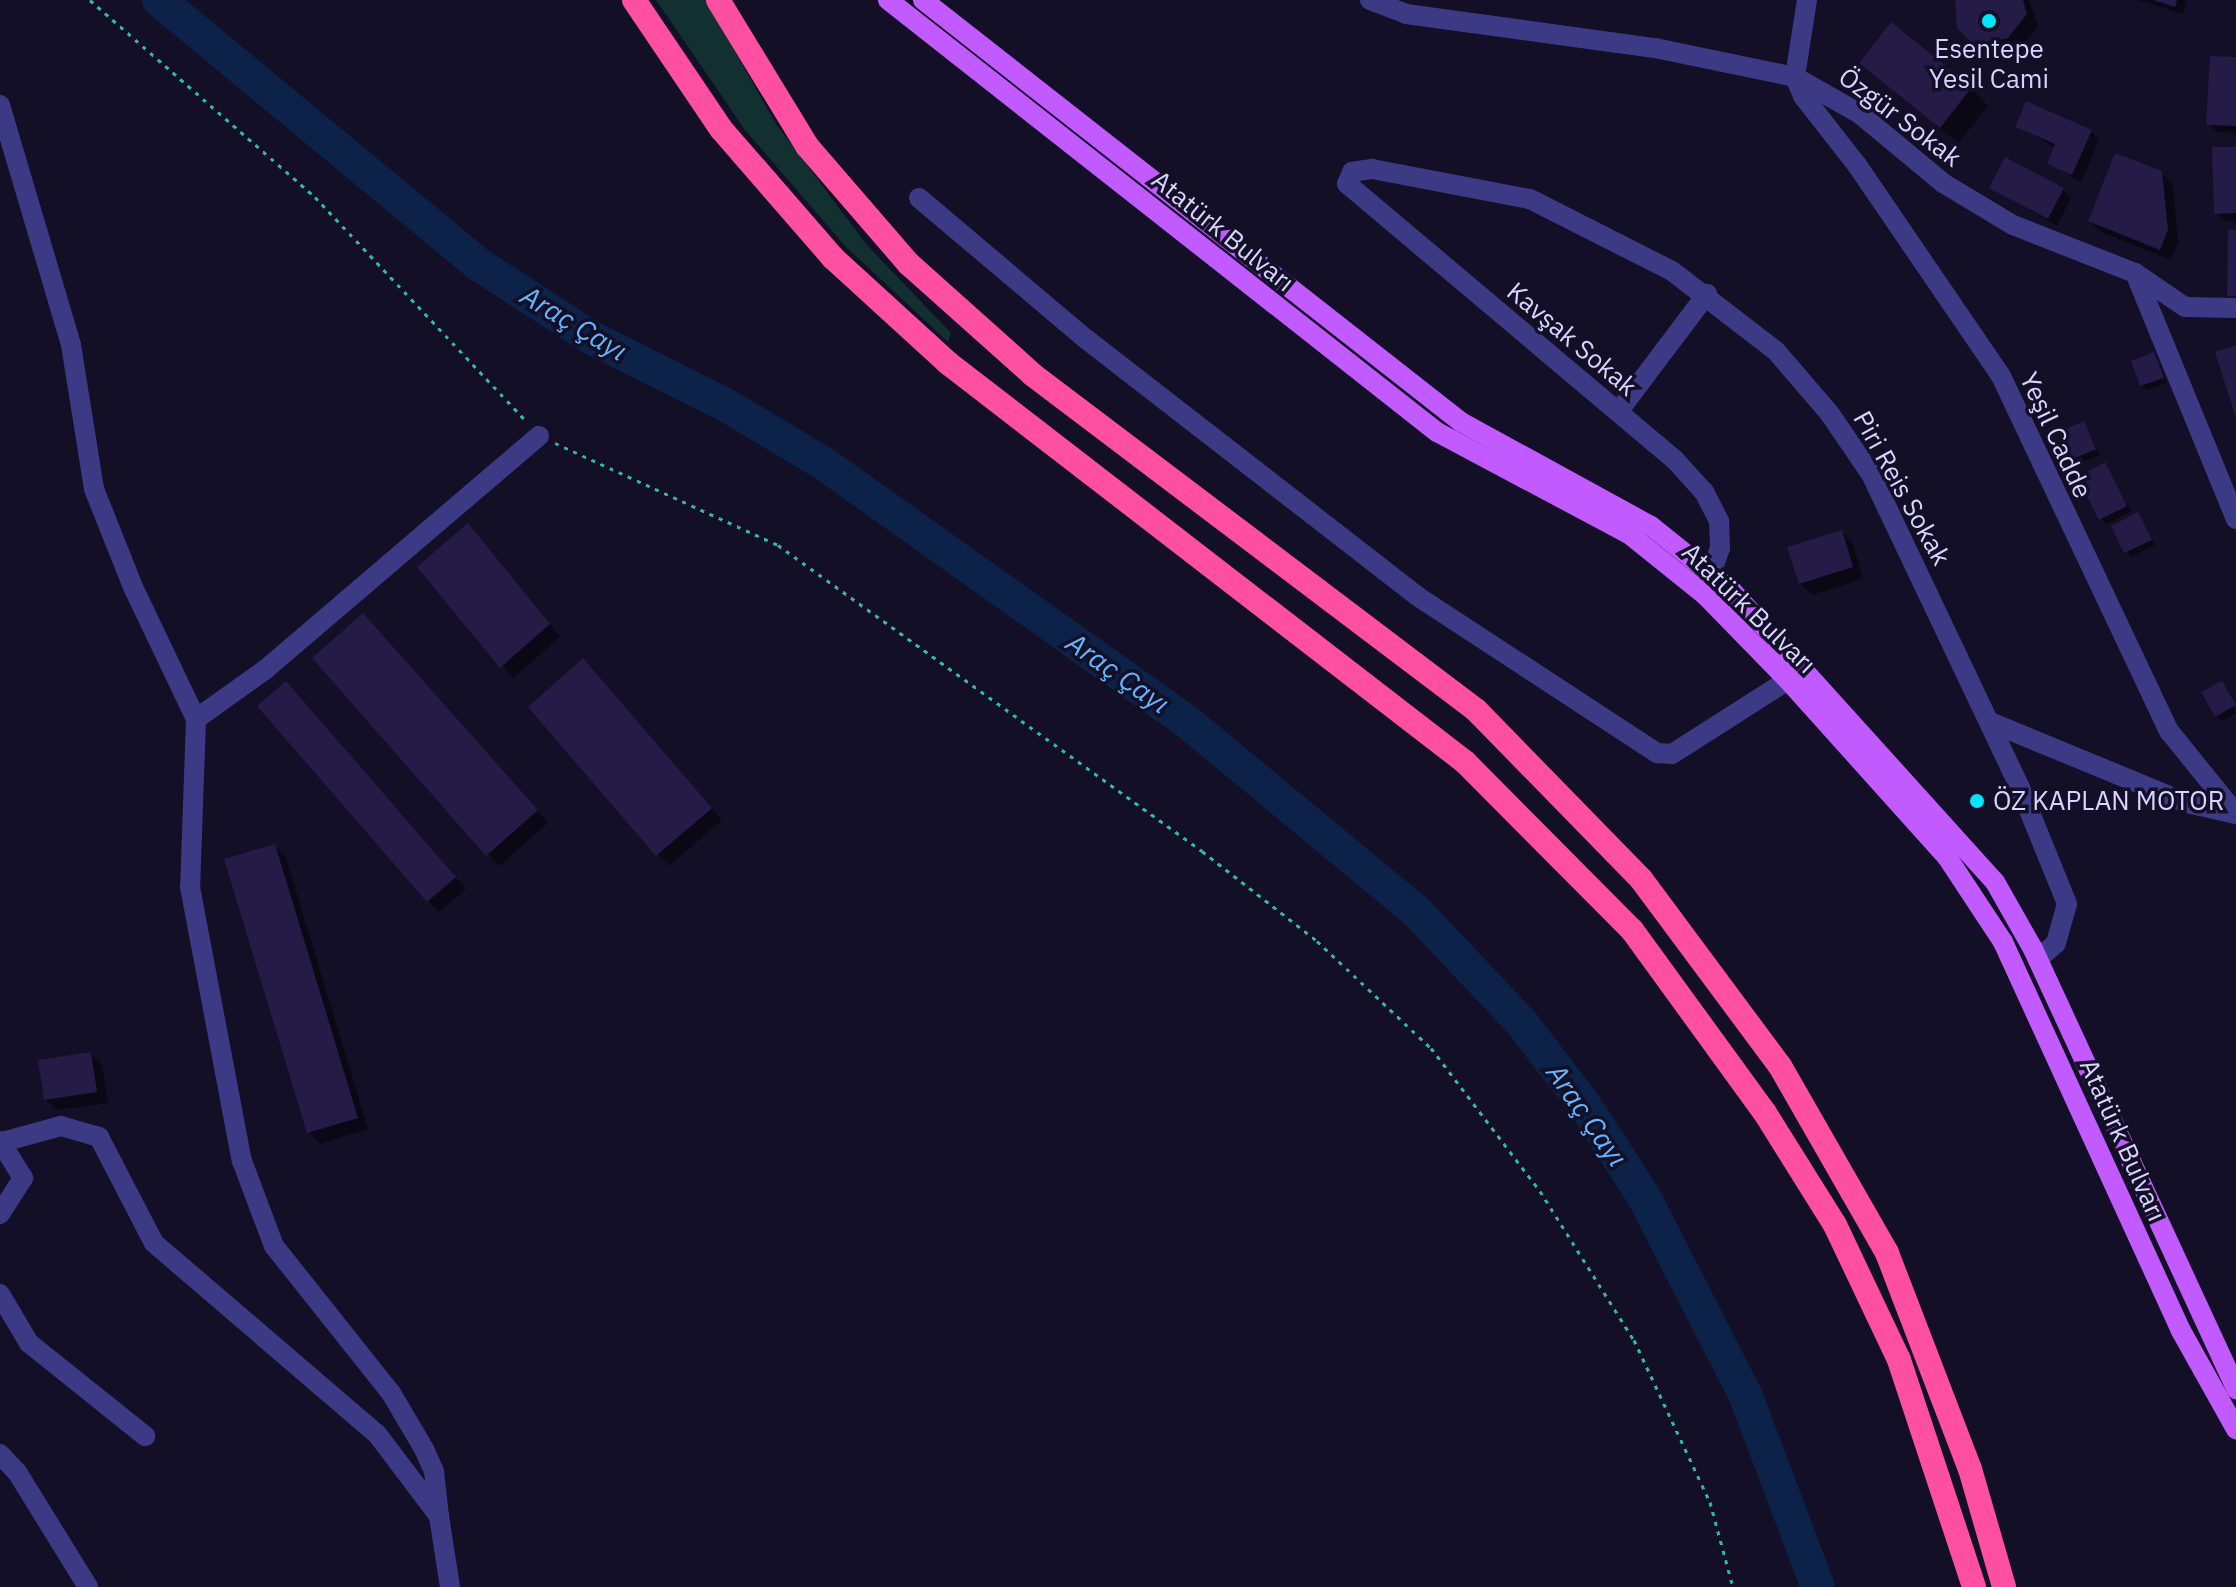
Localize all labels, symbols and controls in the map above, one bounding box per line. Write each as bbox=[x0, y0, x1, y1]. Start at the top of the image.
marker: Esentepe Yesil Cami bbox=[1980, 12, 1998, 30]
place label: Esentepe Yesil Cami bbox=[1929, 33, 2049, 94]
street label: Özgür Sokak bbox=[1833, 61, 1967, 173]
street label: Atatürk Bulvarı bbox=[1146, 164, 1300, 298]
street label: Kavşak Sokak bbox=[1501, 276, 1643, 402]
water label: Araç Çayı bbox=[515, 278, 633, 368]
street label: Yeşil Cadde bbox=[2013, 367, 2099, 503]
street label: Piri Reis Sokak bbox=[1847, 406, 1957, 570]
street label: Atatürk Bulvarı bbox=[1676, 536, 1822, 680]
water label: Araç Çayı bbox=[1060, 625, 1176, 721]
place label: ÖZ KAPLAN MOTOR bbox=[1993, 785, 2224, 817]
marker: ÖZ KAPLAN MOTOR bbox=[1968, 792, 1986, 810]
street label: Atatürk Bulvarı bbox=[2073, 1054, 2173, 1226]
water label: Araç Çayı bbox=[1539, 1057, 1635, 1173]

